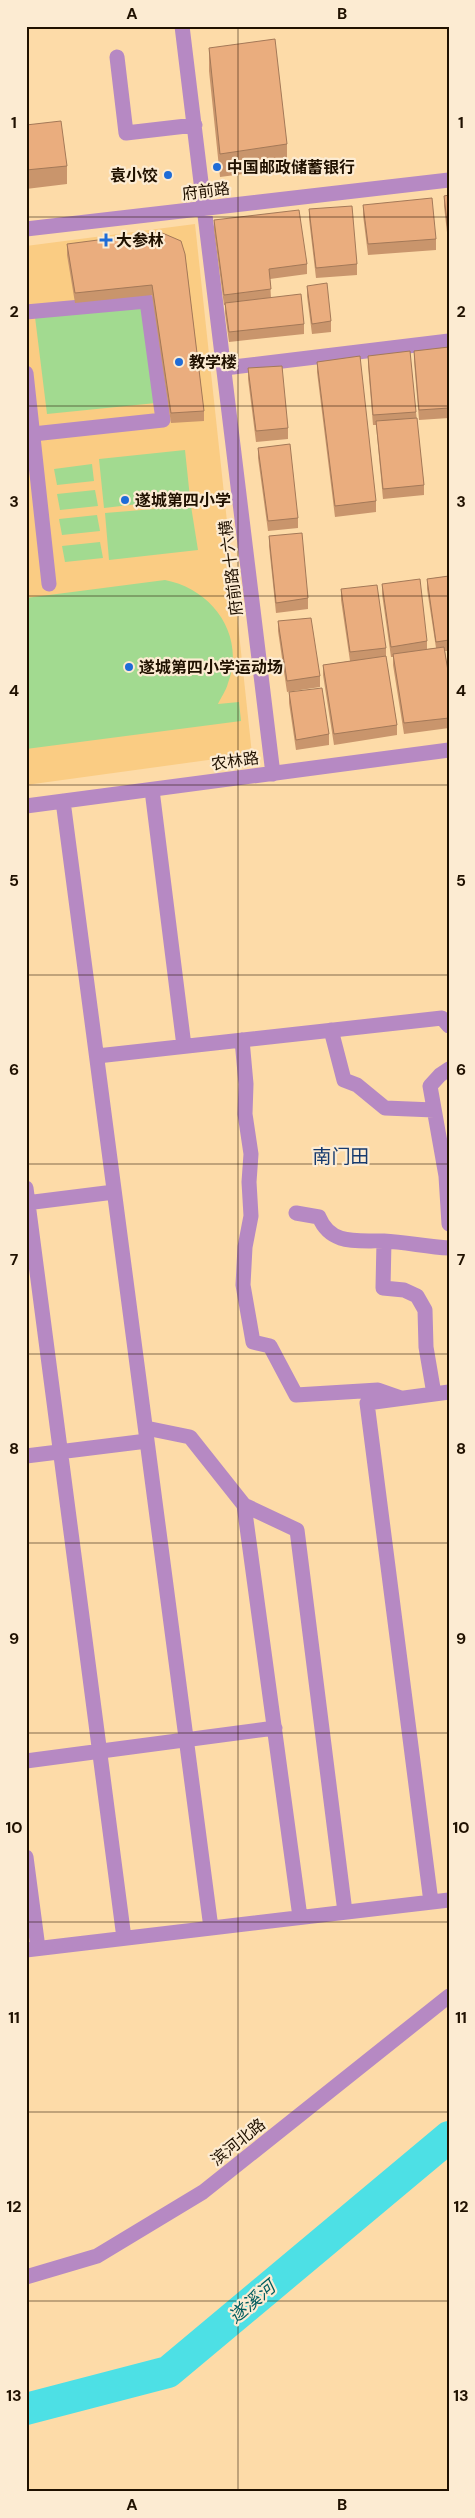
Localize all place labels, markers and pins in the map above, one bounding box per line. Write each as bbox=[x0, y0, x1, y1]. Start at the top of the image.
place label: 中国邮政储蓄银行 bbox=[227, 157, 355, 178]
marker: 中国邮政储蓄银行 bbox=[211, 161, 223, 173]
place label: 袁小饺 bbox=[110, 165, 158, 186]
marker: 袁小饺 bbox=[162, 169, 174, 181]
place label: 大参林 bbox=[116, 230, 164, 251]
marker: 大参林 bbox=[100, 234, 112, 246]
place label: 教学楼 bbox=[189, 352, 237, 373]
marker: 教学楼 bbox=[173, 356, 185, 368]
place label: 遂城第四小学 bbox=[135, 490, 231, 511]
marker: 遂城第四小学 bbox=[119, 494, 131, 506]
place label: 遂城第四小学运动场 bbox=[139, 657, 283, 678]
marker: 遂城第四小学运动场 bbox=[123, 661, 135, 673]

